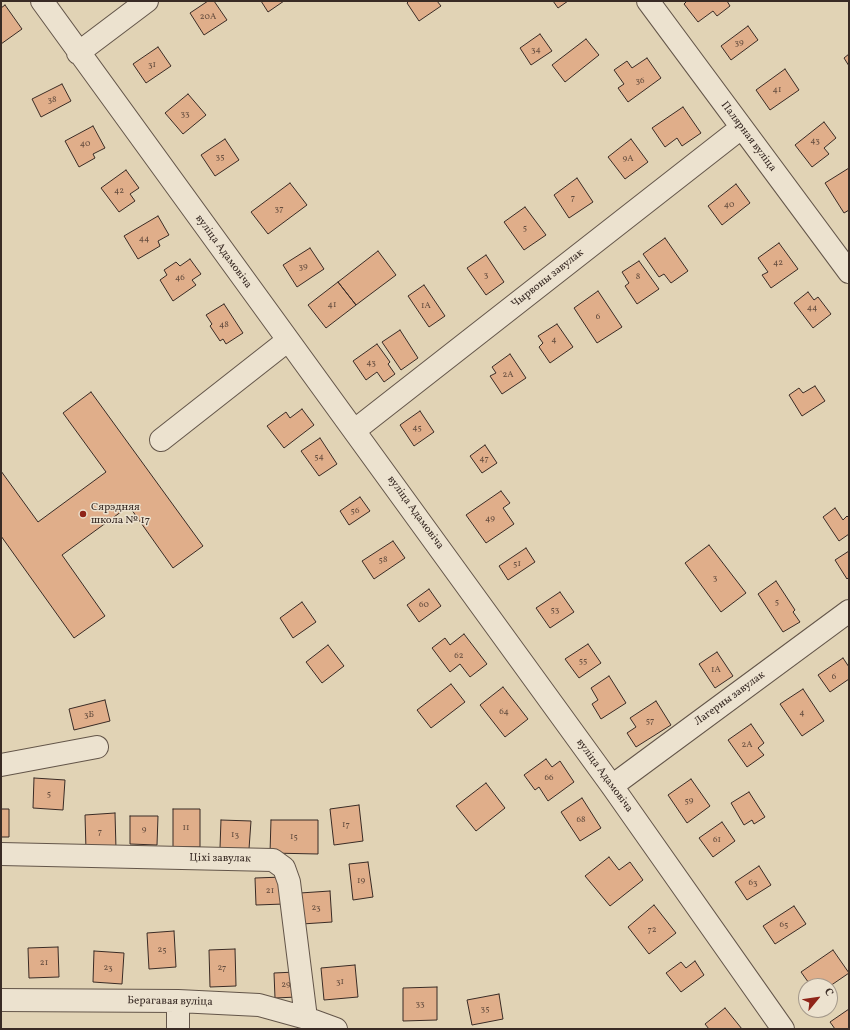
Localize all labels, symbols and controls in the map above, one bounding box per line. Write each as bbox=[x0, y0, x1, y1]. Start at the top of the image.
house number: 20А bbox=[200, 12, 216, 22]
house number: 39 bbox=[734, 38, 744, 48]
house number: 34 bbox=[531, 45, 541, 55]
house number: 31 bbox=[148, 60, 156, 70]
house number: 36 bbox=[635, 76, 645, 86]
house number: 41 bbox=[773, 85, 781, 95]
house number: 38 bbox=[47, 95, 57, 105]
street label: Палярная вуліца bbox=[717, 99, 779, 175]
house number: 33 bbox=[180, 109, 190, 119]
house number: 43 bbox=[810, 136, 820, 146]
house number: 40 bbox=[80, 139, 90, 149]
house number: 35 bbox=[216, 152, 224, 162]
house number: 9А bbox=[622, 154, 634, 164]
house number: 42 bbox=[114, 186, 124, 196]
house number: 7 bbox=[571, 193, 575, 203]
house number: 40 bbox=[724, 200, 734, 210]
house number: 37 bbox=[275, 204, 283, 214]
street label: вуліца Адамовіча bbox=[192, 213, 254, 291]
house number: 5 bbox=[523, 223, 527, 233]
house number: 44 bbox=[139, 234, 149, 244]
street label: Чырвоны завулак bbox=[509, 247, 587, 311]
house number: 42 bbox=[773, 258, 783, 268]
house number: 39 bbox=[298, 262, 308, 272]
house number: 3 bbox=[484, 270, 488, 280]
house number: 8 bbox=[636, 272, 640, 282]
house number: 46 bbox=[175, 273, 185, 283]
house number: 41 bbox=[328, 300, 336, 310]
house number: 1А bbox=[421, 301, 431, 311]
house number: 44 bbox=[807, 303, 817, 313]
house number: 6 bbox=[596, 312, 600, 322]
house number: 48 bbox=[219, 320, 229, 330]
house number: 4 bbox=[551, 335, 557, 345]
house number: 43 bbox=[366, 358, 376, 368]
house number: 2А bbox=[502, 370, 514, 380]
house number: 45 bbox=[412, 423, 422, 433]
house number: 54 bbox=[314, 452, 324, 462]
house number: 47 bbox=[479, 454, 489, 464]
street label: вуліца Адамовіча bbox=[384, 474, 446, 552]
place label: Сярэдняя школа № 17 bbox=[91, 501, 150, 527]
house number: 56 bbox=[351, 506, 359, 516]
marker: Сярэдняя школа № 17 bbox=[78, 509, 88, 519]
house number: 49 bbox=[485, 514, 495, 524]
house number: 58 bbox=[379, 555, 387, 565]
house number: 51 bbox=[513, 559, 521, 569]
house number: 3 bbox=[713, 573, 717, 583]
house number: 5 bbox=[775, 597, 779, 607]
house number: 60 bbox=[419, 600, 429, 610]
house number: 53 bbox=[551, 605, 559, 615]
house number: 62 bbox=[454, 651, 464, 661]
house number: 55 bbox=[579, 656, 587, 666]
house number: 1А bbox=[711, 665, 721, 675]
street label: Лагерны завулак bbox=[692, 669, 768, 729]
house number: 6 bbox=[832, 672, 836, 682]
house number: 64 bbox=[499, 707, 509, 717]
house number: 4 bbox=[799, 708, 805, 718]
house number: 3Б bbox=[84, 710, 94, 720]
house number: 57 bbox=[646, 716, 654, 726]
street label: вуліца Адамовіча bbox=[573, 737, 635, 815]
house number: 2А bbox=[741, 740, 753, 750]
house number: 66 bbox=[544, 773, 554, 783]
house number: 5 bbox=[47, 789, 51, 799]
house number: 59 bbox=[685, 796, 693, 806]
house number: 68 bbox=[576, 815, 586, 825]
house number: 17 bbox=[342, 820, 350, 830]
house number: 11 bbox=[183, 823, 189, 833]
house number: 9 bbox=[142, 825, 146, 835]
house number: 7 bbox=[98, 827, 102, 837]
house number: 13 bbox=[231, 830, 239, 840]
house number: 15 bbox=[290, 832, 298, 842]
house number: 61 bbox=[713, 835, 721, 845]
street label: Ціхі завулак bbox=[189, 852, 251, 866]
house number: 19 bbox=[357, 876, 365, 886]
house number: 63 bbox=[748, 878, 758, 888]
house number: 21 bbox=[266, 886, 274, 896]
house number: 23 bbox=[311, 903, 321, 913]
house number: 65 bbox=[780, 920, 788, 930]
house number: 72 bbox=[647, 925, 657, 935]
house number: 25 bbox=[157, 945, 167, 955]
house number: 21 bbox=[40, 958, 48, 968]
house number: 23 bbox=[103, 963, 113, 973]
house number: 27 bbox=[218, 963, 226, 973]
house number: 31 bbox=[336, 977, 344, 987]
north arrow bbox=[798, 978, 838, 1018]
house number: 29 bbox=[281, 980, 291, 990]
text: С bbox=[820, 986, 836, 999]
street label: Берагавая вуліца bbox=[127, 995, 213, 1009]
house number: 33 bbox=[415, 999, 425, 1009]
house number: 35 bbox=[481, 1004, 489, 1014]

